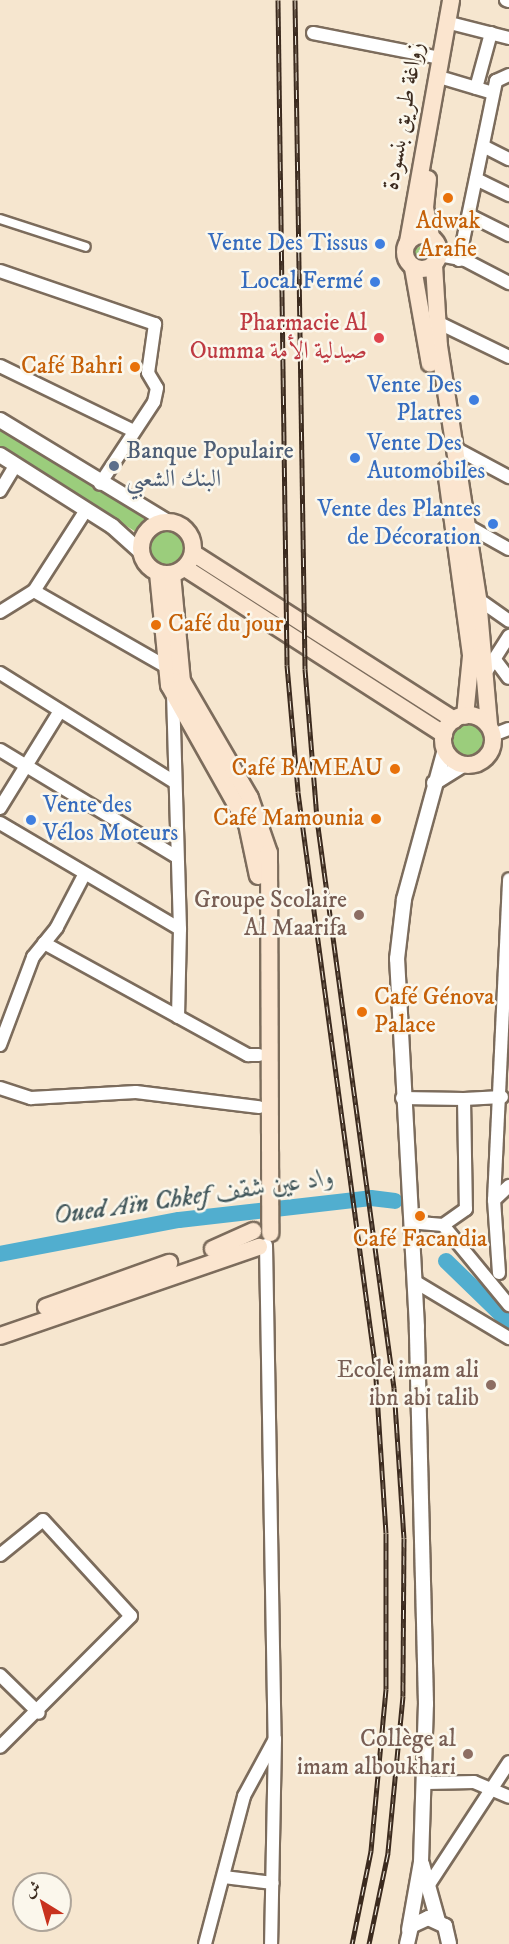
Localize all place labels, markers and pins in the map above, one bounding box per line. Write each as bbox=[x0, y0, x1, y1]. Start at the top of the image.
marker: Adwak Arafie bbox=[441, 191, 455, 205]
place label: Adwak Arafie bbox=[416, 208, 480, 264]
place label: Vente Des Tissus bbox=[208, 230, 368, 258]
marker: Vente Des Tissus bbox=[373, 237, 387, 251]
place label: Local Fermé bbox=[240, 268, 363, 296]
marker: Local Fermé bbox=[368, 275, 382, 289]
place label: Pharmacie Al Oumma صيدلية الأمة bbox=[190, 310, 367, 366]
marker: Pharmacie Al Oumma صيدلية الأمة bbox=[372, 331, 386, 345]
place label: Café Bahri bbox=[21, 353, 123, 381]
marker: Café Bahri bbox=[128, 360, 142, 374]
place label: Vente Des Platres bbox=[367, 372, 462, 428]
marker: Vente Des Platres bbox=[467, 393, 481, 407]
place label: Vente Des Automobiles bbox=[367, 430, 485, 486]
place label: Banque Populaire البنك الشعبي bbox=[126, 438, 294, 494]
marker: Vente Des Automobiles bbox=[348, 451, 362, 465]
marker: Banque Populaire البنك الشعبي bbox=[107, 459, 121, 473]
place label: Vente des Plantes de Décoration bbox=[318, 496, 481, 552]
marker: Vente des Plantes de Décoration bbox=[486, 517, 500, 531]
place label: Café du jour bbox=[168, 611, 283, 639]
marker: Café du jour bbox=[149, 618, 163, 632]
place label: Café BAMEAU bbox=[231, 755, 383, 783]
marker: Café BAMEAU bbox=[388, 762, 402, 776]
place label: Vente des Vélos Moteurs bbox=[43, 792, 178, 848]
place label: Café Mamounia bbox=[213, 805, 364, 833]
marker: Café Mamounia bbox=[369, 812, 383, 826]
marker: Vente des Vélos Moteurs bbox=[24, 813, 38, 827]
place label: Groupe Scolaire Al Maarifa bbox=[194, 887, 347, 943]
marker: Groupe Scolaire Al Maarifa bbox=[352, 908, 366, 922]
place label: Café Génova Palace bbox=[374, 984, 494, 1040]
marker: Café Génova Palace bbox=[355, 1005, 369, 1019]
marker: Café Facandia bbox=[413, 1209, 427, 1223]
place label: Café Facandia bbox=[353, 1226, 487, 1254]
place label: Ecole imam ali ibn abi talib bbox=[337, 1357, 479, 1413]
marker: Ecole imam ali ibn abi talib bbox=[484, 1378, 498, 1392]
place label: Collège al imam alboukhari bbox=[297, 1726, 456, 1782]
marker: Collège al imam alboukhari bbox=[461, 1747, 475, 1761]

